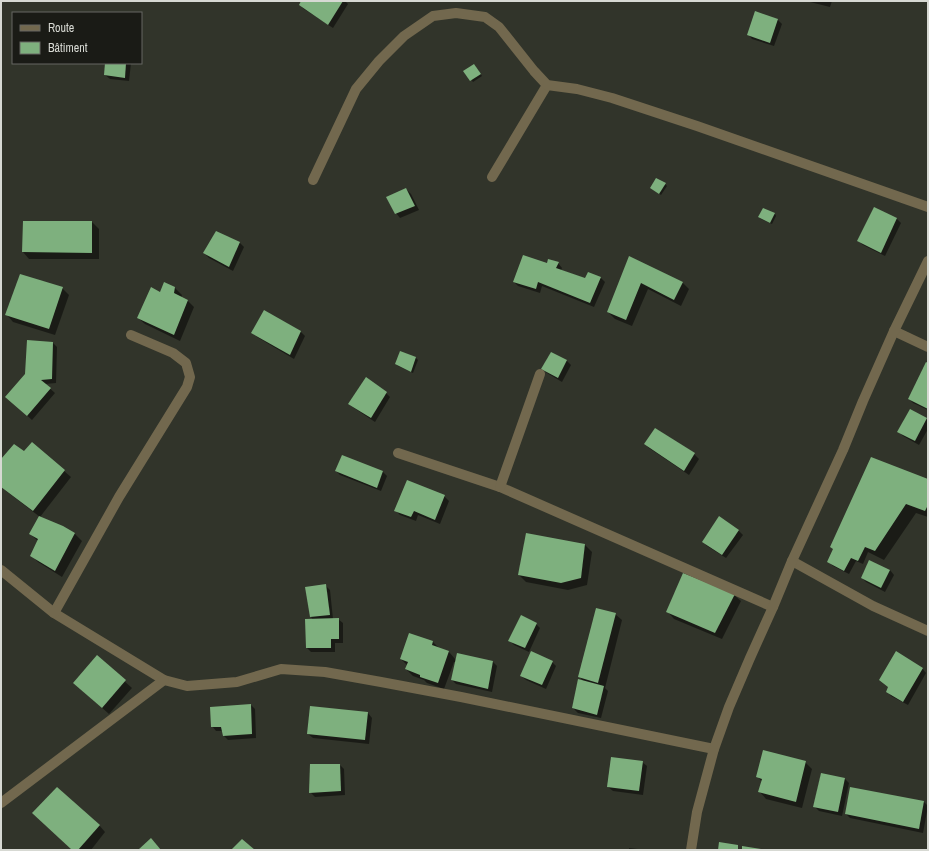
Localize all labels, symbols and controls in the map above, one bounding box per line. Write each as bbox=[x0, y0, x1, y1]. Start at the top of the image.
legend bbox=[12, 12, 142, 64]
text: Route bbox=[48, 20, 74, 36]
text: Bâtiment bbox=[48, 40, 88, 56]

